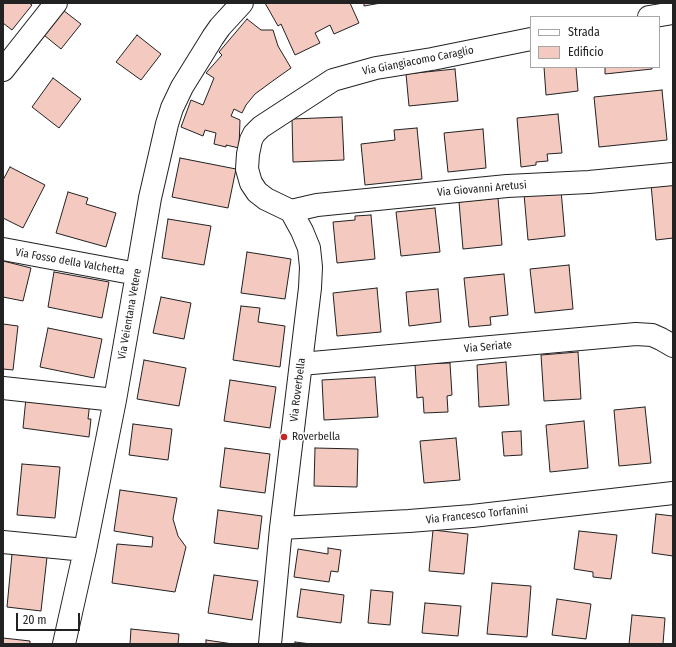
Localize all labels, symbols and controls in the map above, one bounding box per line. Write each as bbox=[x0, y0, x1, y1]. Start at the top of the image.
legend bbox=[530, 16, 660, 68]
text: Strada bbox=[568, 25, 600, 39]
street label: Via Giangiacomo Caraglio bbox=[361, 44, 475, 78]
text: Edificio bbox=[568, 45, 604, 59]
street label: Via Giovanni Aretusi bbox=[437, 179, 527, 199]
street label: Via Fosso della Valchetta bbox=[14, 246, 126, 278]
street label: Via Veientana Vetere bbox=[115, 267, 145, 361]
street label: Via Seriate bbox=[463, 338, 513, 356]
street label: Via Roverbella bbox=[288, 357, 308, 423]
place label: Roverbella bbox=[292, 430, 340, 444]
marker: Roverbella bbox=[279, 432, 289, 442]
street label: Via Francesco Torfanini bbox=[425, 503, 529, 527]
scale bar bbox=[18, 605, 82, 631]
text: 20 m bbox=[23, 613, 47, 627]

